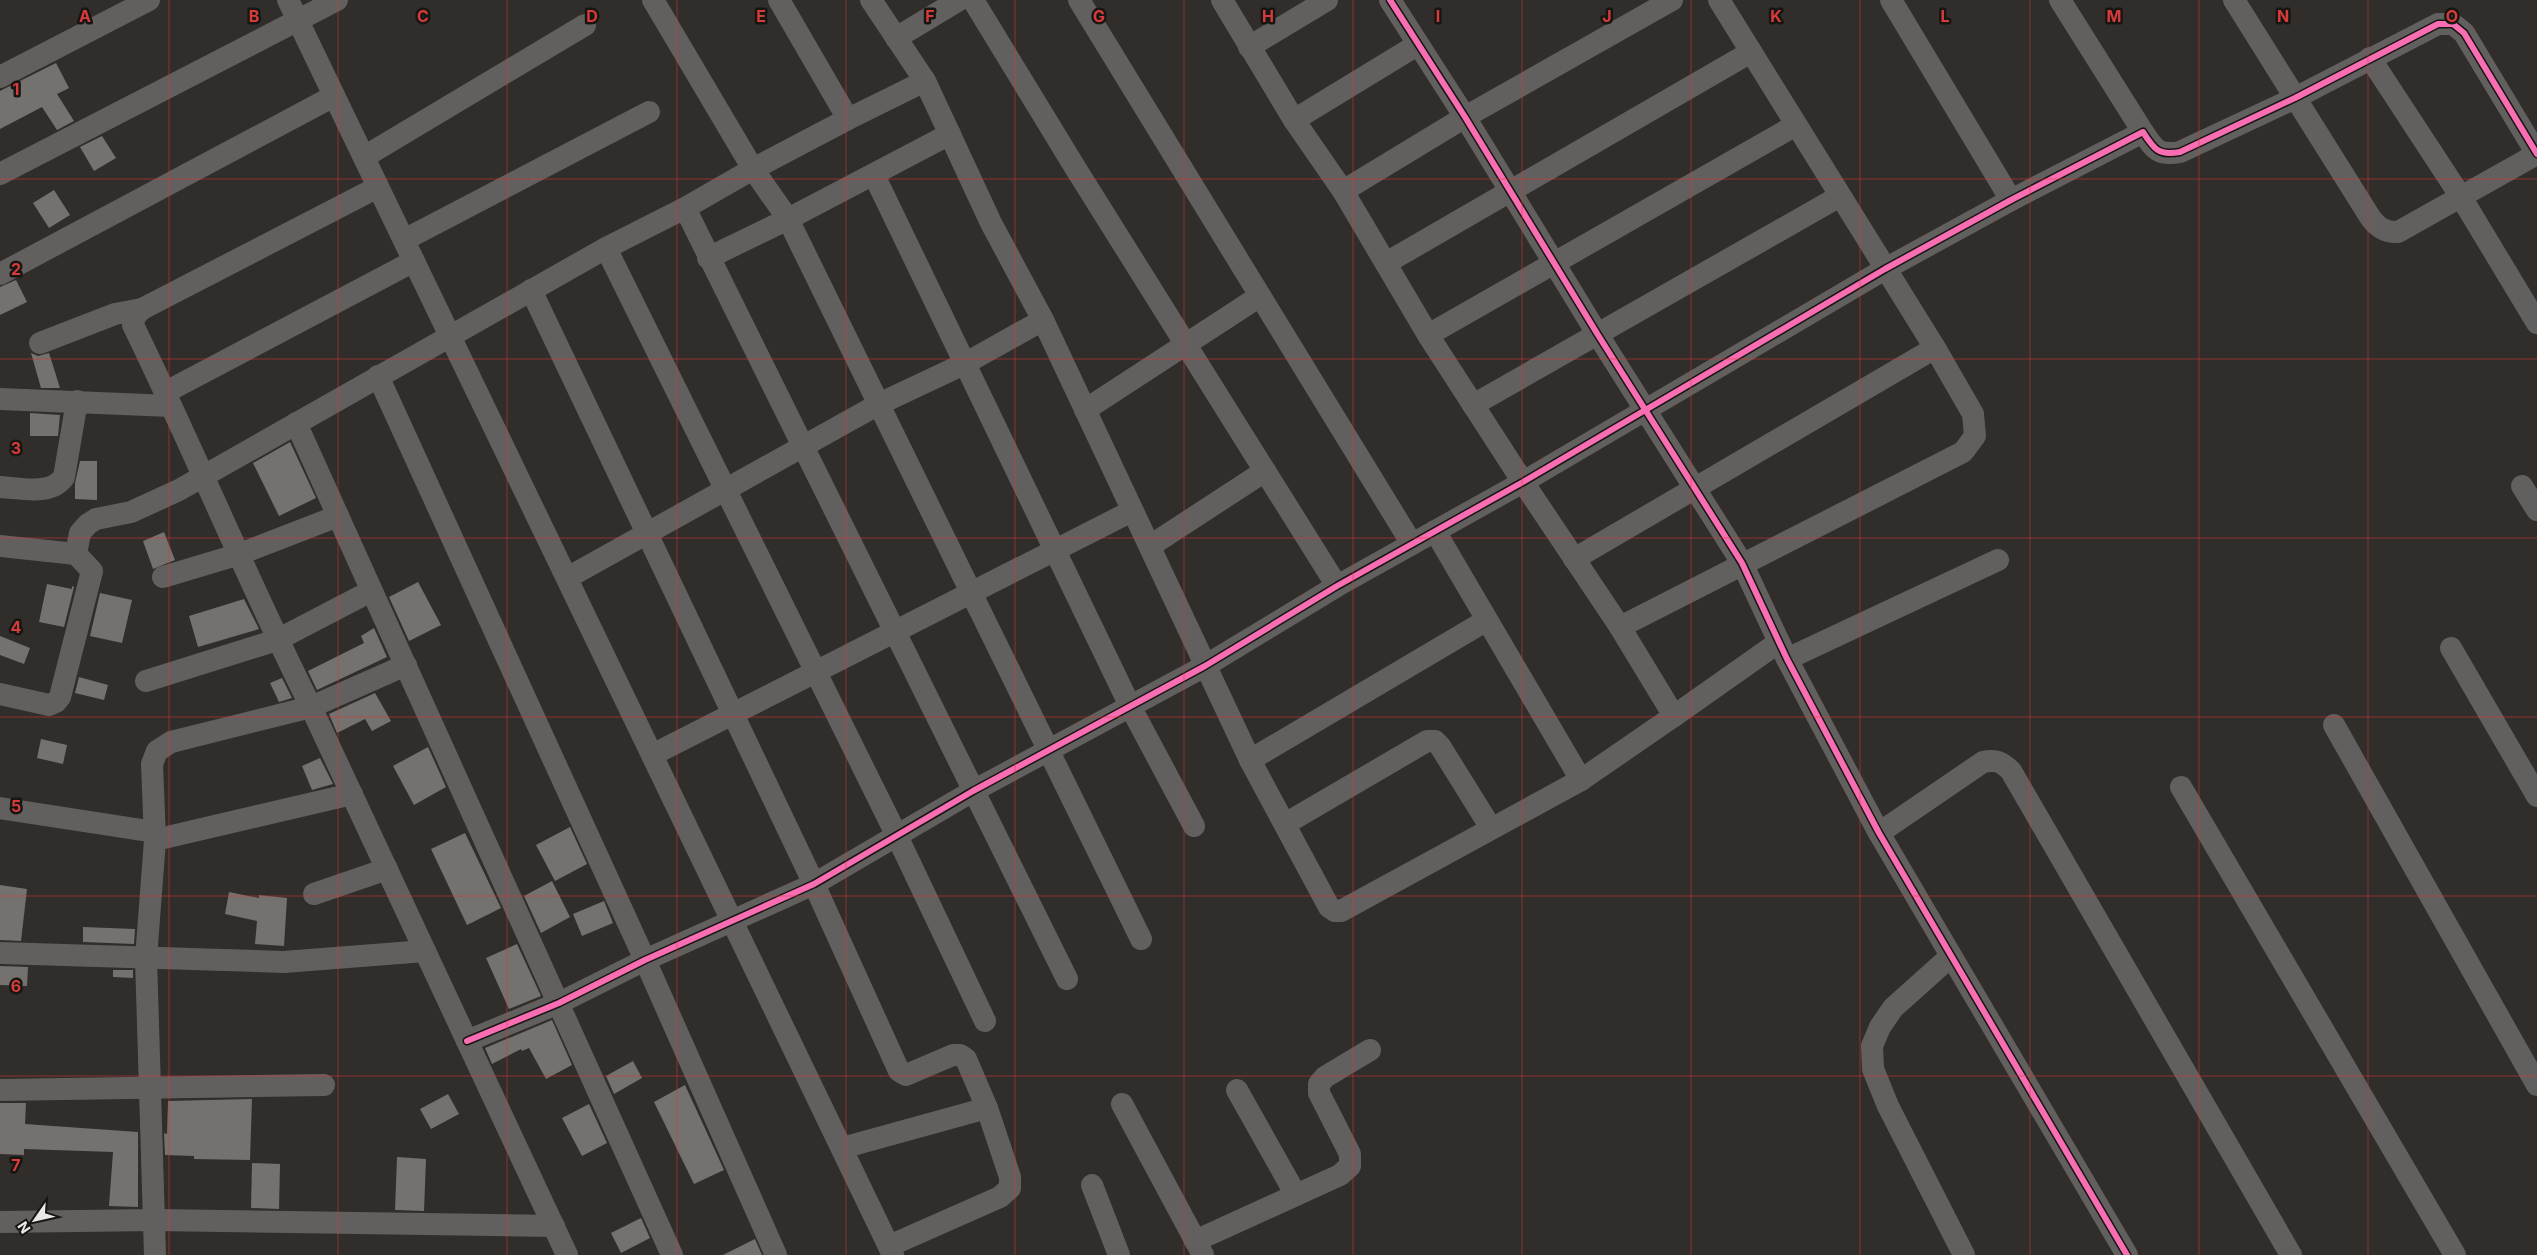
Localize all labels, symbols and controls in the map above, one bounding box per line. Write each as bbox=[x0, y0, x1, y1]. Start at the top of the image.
text: A bbox=[79, 6, 91, 26]
text: B bbox=[249, 6, 259, 26]
text: C bbox=[417, 6, 429, 26]
text: D bbox=[586, 6, 598, 26]
text: E bbox=[756, 6, 766, 26]
text: F bbox=[925, 6, 935, 26]
text: G bbox=[1093, 6, 1105, 26]
text: H bbox=[1262, 6, 1274, 26]
text: I bbox=[1436, 6, 1440, 26]
text: J bbox=[1602, 6, 1612, 26]
text: K bbox=[1770, 6, 1782, 26]
text: L bbox=[1940, 6, 1950, 26]
text: M bbox=[2107, 6, 2121, 26]
text: N bbox=[2277, 6, 2289, 26]
text: O bbox=[2446, 6, 2458, 26]
text: 1 bbox=[13, 79, 19, 99]
text: 2 bbox=[11, 259, 21, 279]
text: 3 bbox=[11, 438, 21, 458]
text: 4 bbox=[11, 617, 22, 637]
text: 5 bbox=[11, 796, 21, 816]
text: 6 bbox=[11, 976, 21, 996]
text: 7 bbox=[11, 1155, 21, 1175]
north arrow bbox=[10, 1195, 60, 1245]
text: N bbox=[14, 1218, 34, 1237]

